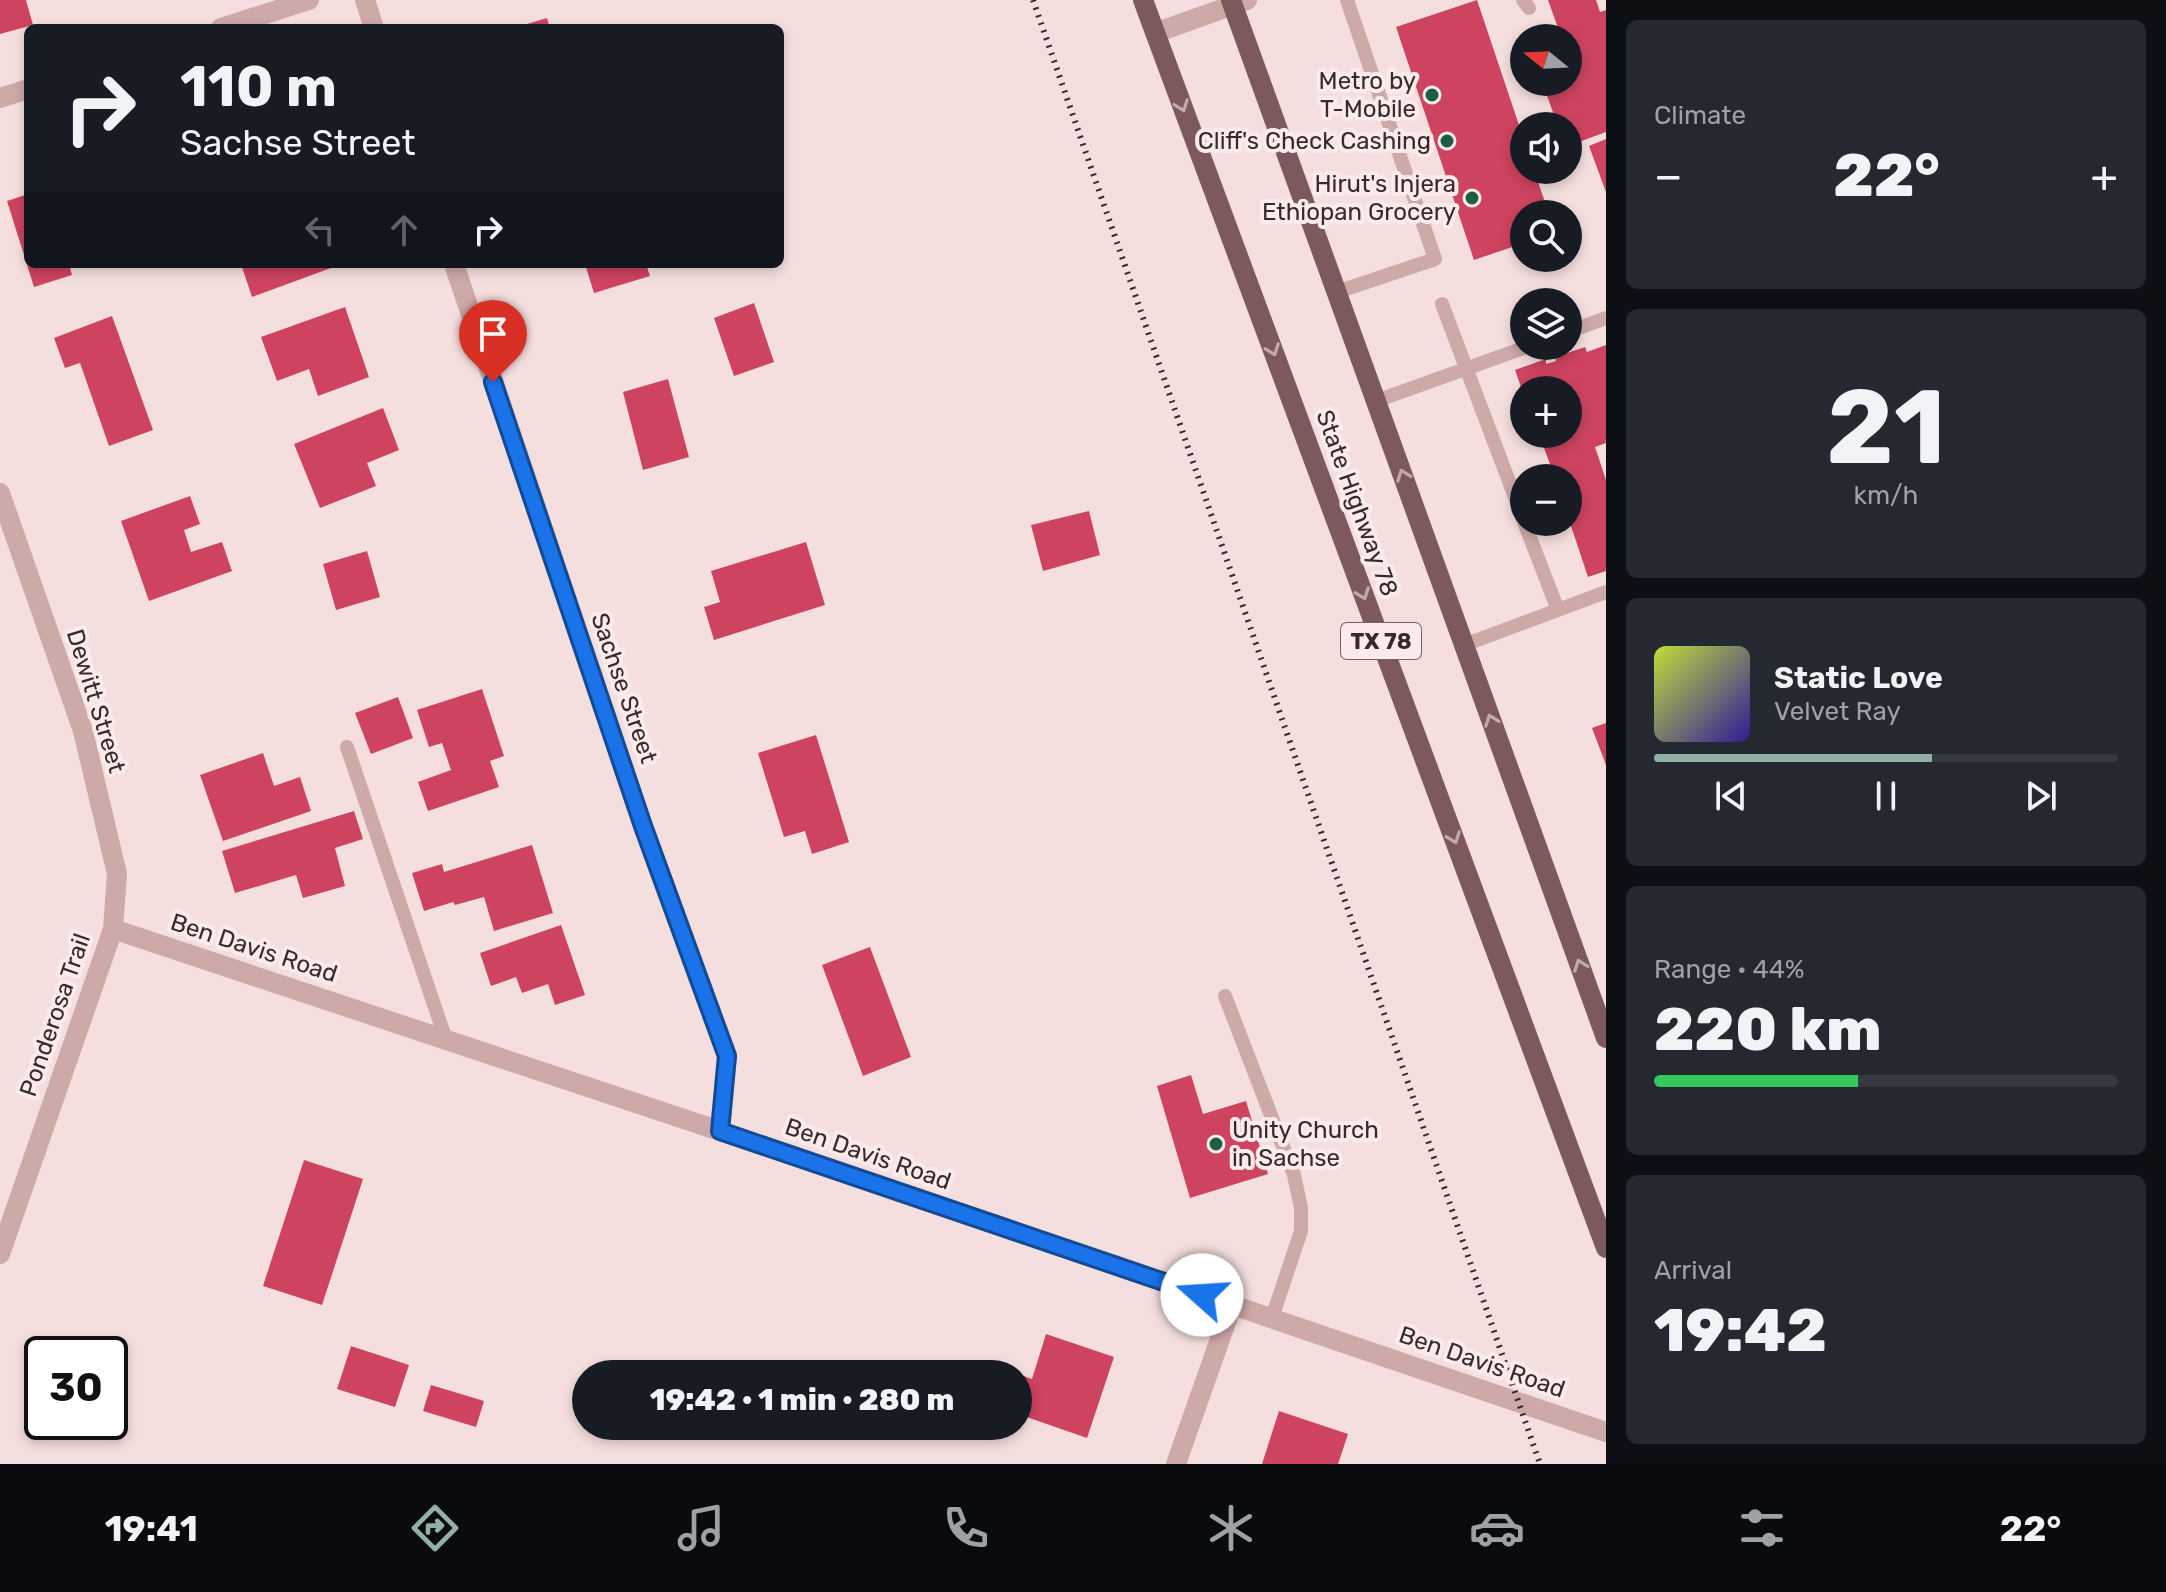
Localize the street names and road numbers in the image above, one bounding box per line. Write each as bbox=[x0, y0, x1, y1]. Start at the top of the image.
street label: State Highway 78 bbox=[1310, 406, 1404, 600]
street label: Sachse Street bbox=[585, 609, 663, 767]
road number: TX 78 bbox=[1341, 623, 1421, 659]
street label: Dewitt Street bbox=[61, 626, 131, 776]
street label: Ben Davis Road bbox=[167, 908, 341, 988]
street label: Ponderosa Trail bbox=[14, 930, 96, 1100]
street label: Ben Davis Road bbox=[781, 1113, 955, 1195]
street label: Ben Davis Road bbox=[1395, 1321, 1569, 1403]

